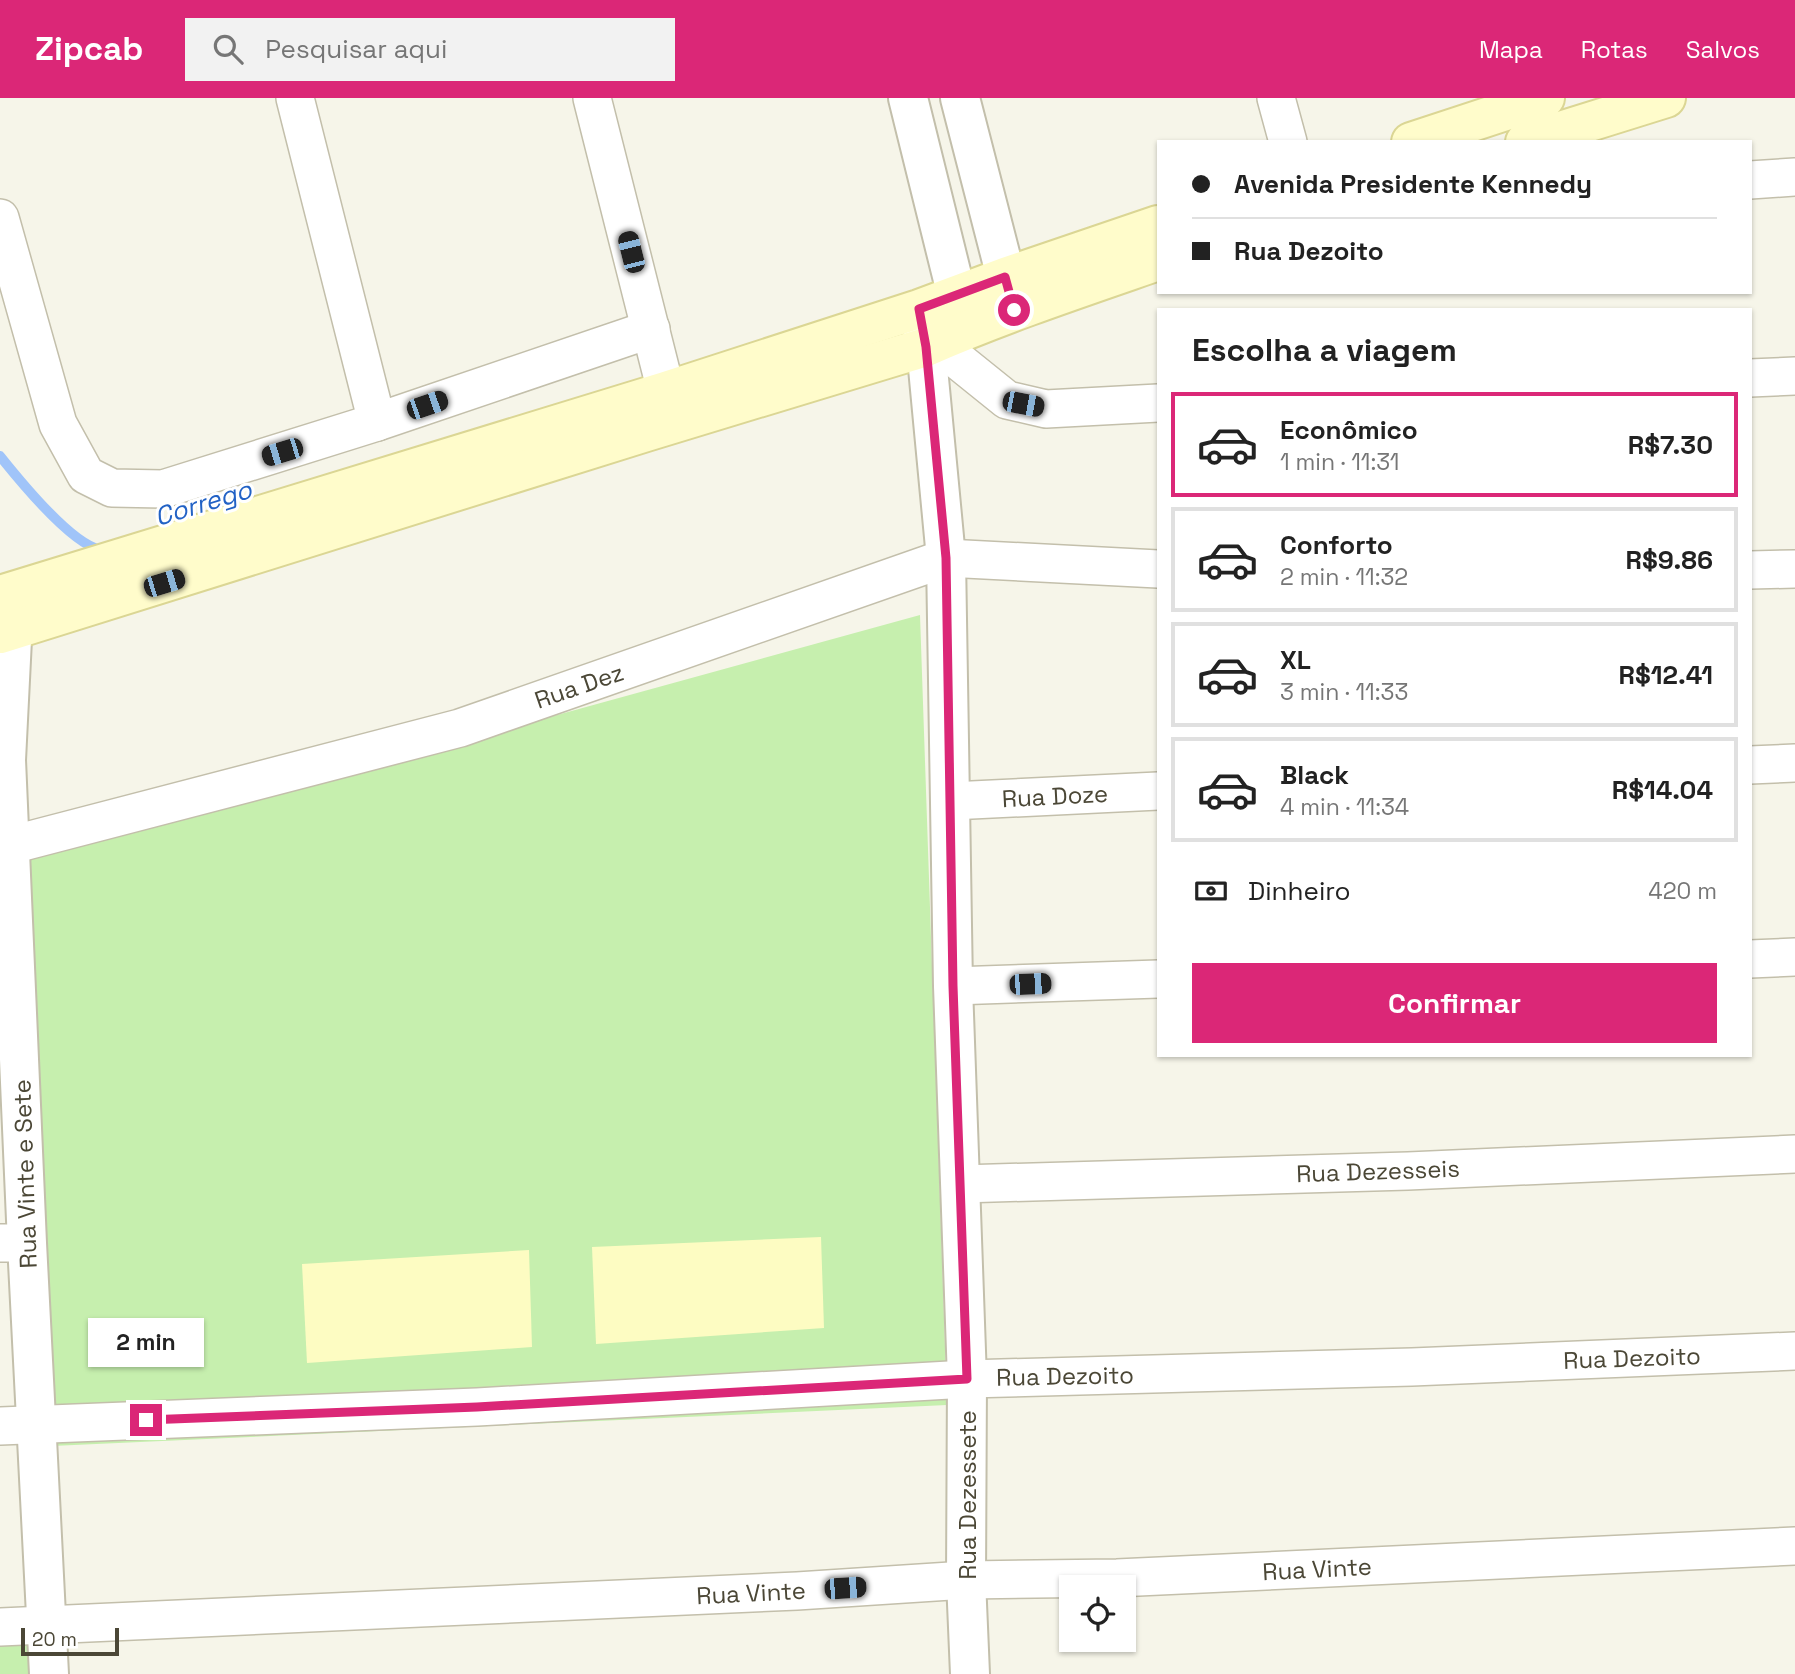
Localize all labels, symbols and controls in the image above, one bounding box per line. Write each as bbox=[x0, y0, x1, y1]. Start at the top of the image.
search box bbox=[185, 18, 675, 81]
text: Zipcab bbox=[35, 28, 143, 70]
icon: search bbox=[209, 30, 247, 68]
text: Pesquisar aqui bbox=[265, 32, 447, 66]
text: Mapa bbox=[1479, 34, 1543, 65]
text: Rotas bbox=[1581, 34, 1648, 65]
text: Salvos bbox=[1686, 34, 1760, 65]
text: Avenida Presidente Kennedy bbox=[1234, 167, 1592, 201]
car bbox=[616, 229, 647, 275]
text: Rua Dezoito bbox=[1234, 234, 1384, 268]
route start bbox=[998, 294, 1030, 326]
text: Escolha a viagem bbox=[1192, 330, 1457, 370]
car bbox=[404, 388, 451, 422]
car bbox=[1001, 390, 1046, 418]
icon: car bbox=[1196, 413, 1259, 476]
text: Econômico bbox=[1280, 413, 1418, 447]
text: R$7.30 bbox=[1628, 428, 1713, 462]
car bbox=[259, 436, 306, 468]
text: 1 min · 11:31 bbox=[1280, 447, 1399, 477]
water label: Corrego bbox=[150, 472, 257, 534]
icon: car bbox=[1196, 528, 1259, 591]
text: Conforto bbox=[1280, 528, 1393, 562]
text: R$9.86 bbox=[1626, 543, 1713, 577]
text: 2 min · 11:32 bbox=[1280, 562, 1408, 592]
car bbox=[141, 567, 188, 599]
icon: car bbox=[1196, 643, 1259, 706]
text: XL bbox=[1280, 643, 1311, 677]
street label: Rua Dez bbox=[530, 656, 628, 716]
text: R$12.41 bbox=[1619, 658, 1713, 692]
text: 3 min · 11:33 bbox=[1280, 677, 1408, 707]
icon: car bbox=[1196, 758, 1259, 821]
text: Black bbox=[1280, 758, 1349, 792]
text: R$14.04 bbox=[1612, 773, 1713, 807]
street label: Rua Doze bbox=[1001, 778, 1109, 814]
text: 4 min · 11:34 bbox=[1280, 792, 1409, 822]
icon: cash bbox=[1192, 872, 1230, 910]
text: Dinheiro bbox=[1248, 874, 1351, 908]
text: 420 m bbox=[1648, 876, 1717, 906]
button: Confirmar bbox=[1192, 963, 1717, 1043]
car bbox=[1009, 973, 1052, 995]
street label: Rua Vinte e Sete bbox=[6, 1079, 44, 1269]
street label: Rua Dezesseis bbox=[1296, 1153, 1460, 1189]
callout: 2 min bbox=[88, 1318, 204, 1368]
text: 2 min bbox=[116, 1327, 176, 1357]
street label: Rua Dezoito bbox=[1563, 1340, 1701, 1376]
street label: Rua Dezoito bbox=[996, 1359, 1134, 1393]
route end bbox=[130, 1404, 162, 1436]
street label: Rua Dezessete bbox=[952, 1410, 983, 1580]
street label: Rua Vinte bbox=[1262, 1551, 1372, 1587]
street label: Rua Vinte bbox=[696, 1575, 806, 1611]
map controls bbox=[1059, 1575, 1136, 1652]
button: locate bbox=[1059, 1575, 1136, 1652]
car bbox=[824, 1576, 867, 1600]
scale bar bbox=[21, 1625, 119, 1657]
text: 20 m bbox=[32, 1627, 77, 1652]

